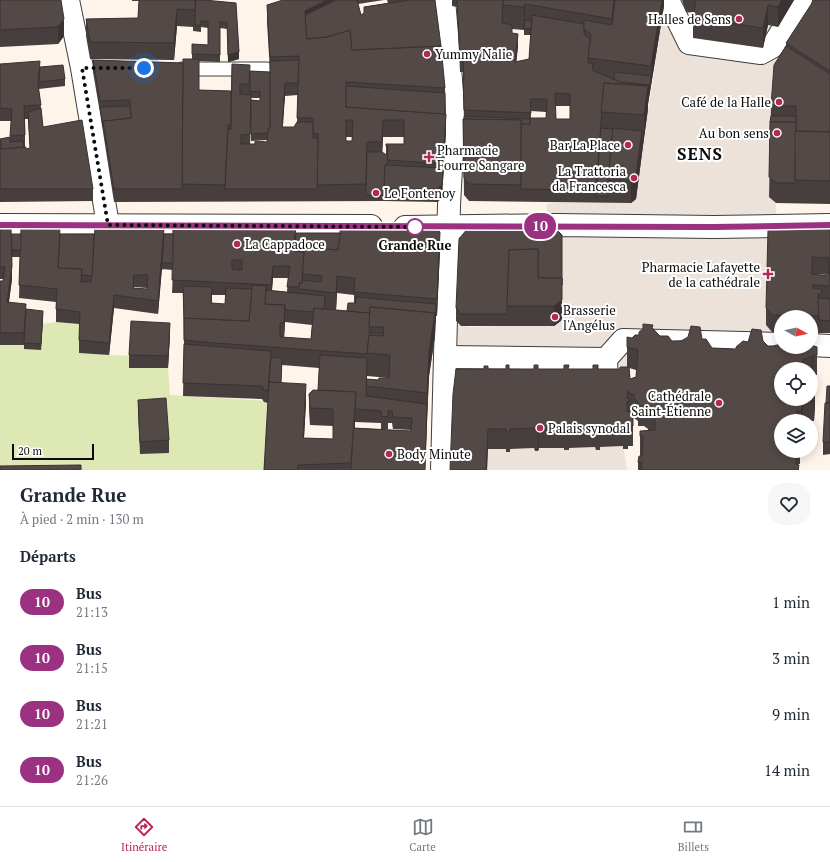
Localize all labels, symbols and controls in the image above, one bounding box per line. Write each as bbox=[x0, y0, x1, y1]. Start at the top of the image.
place label: Halles de Sens bbox=[648, 10, 731, 28]
marker: Halles de Sens bbox=[734, 14, 744, 24]
place label: Yummy Nalie bbox=[435, 45, 512, 63]
marker: Yummy Nalie bbox=[422, 49, 432, 59]
your location bbox=[134, 58, 154, 78]
place label: Café de la Halle bbox=[681, 93, 771, 111]
marker: Café de la Halle bbox=[774, 97, 784, 107]
place label: Au bon sens bbox=[699, 124, 769, 142]
marker: Au bon sens bbox=[772, 128, 782, 138]
place label: Bar La Place bbox=[550, 136, 620, 154]
marker: Bar La Place bbox=[623, 140, 633, 150]
place label: Pharmacie Fourre Sangare bbox=[437, 141, 525, 174]
district label: SENS bbox=[677, 142, 723, 165]
marker: Pharmacie Fourre Sangare bbox=[424, 152, 434, 162]
place label: La Trattoria da Francesca bbox=[552, 162, 626, 195]
marker: La Trattoria da Francesca bbox=[629, 173, 639, 183]
place label: Le Fontenoy bbox=[384, 184, 456, 202]
marker: Le Fontenoy bbox=[371, 188, 381, 198]
line badge: 10 bbox=[522, 213, 558, 239]
text: 10 bbox=[532, 216, 548, 235]
marker: Grande Rue bbox=[406, 218, 424, 236]
place label: La Cappadoce bbox=[245, 235, 325, 253]
place label: Grande Rue bbox=[379, 236, 451, 254]
marker: La Cappadoce bbox=[232, 239, 242, 249]
place label: Pharmacie Lafayette de la cathédrale bbox=[642, 258, 760, 291]
marker: Pharmacie Lafayette de la cathédrale bbox=[763, 269, 773, 279]
place label: Brasserie l'Angélus bbox=[563, 301, 616, 334]
north arrow bbox=[774, 310, 818, 354]
map controls bbox=[774, 310, 818, 458]
marker: Brasserie l'Angélus bbox=[550, 312, 560, 322]
button: locate bbox=[774, 362, 818, 406]
place label: Cathédrale Saint-Étienne bbox=[631, 387, 711, 420]
marker: Cathédrale Saint-Étienne bbox=[714, 398, 724, 408]
button: layers bbox=[774, 414, 818, 458]
place label: Palais synodal bbox=[548, 419, 630, 437]
marker: Palais synodal bbox=[535, 423, 545, 433]
scale bar bbox=[12, 442, 94, 461]
text: 20 m bbox=[18, 444, 42, 458]
place label: Body Minute bbox=[397, 445, 471, 463]
marker: Body Minute bbox=[384, 449, 394, 459]
text: Grande Rue bbox=[20, 482, 126, 507]
button: heart bbox=[768, 483, 810, 525]
text: À pied · 2 min · 130 m bbox=[20, 510, 144, 528]
text: Départs bbox=[20, 546, 76, 566]
text: Bus bbox=[76, 583, 102, 603]
text: 10 bbox=[34, 592, 50, 611]
text: 1 min bbox=[772, 592, 810, 612]
text: 21:13 bbox=[76, 603, 108, 621]
text: Bus bbox=[76, 639, 102, 659]
text: 10 bbox=[34, 648, 50, 667]
text: 3 min bbox=[772, 648, 810, 668]
text: 21:15 bbox=[76, 659, 108, 677]
text: Bus bbox=[76, 695, 102, 715]
text: 10 bbox=[34, 704, 50, 723]
text: 9 min bbox=[772, 704, 810, 724]
text: 21:21 bbox=[76, 715, 108, 733]
text: Bus bbox=[76, 751, 102, 771]
text: 10 bbox=[34, 760, 50, 779]
text: 14 min bbox=[764, 760, 810, 780]
text: 21:26 bbox=[76, 771, 108, 789]
tab: Itinéraire bbox=[121, 816, 167, 854]
tab: Carte bbox=[409, 816, 436, 854]
tab: Billets bbox=[678, 816, 709, 854]

